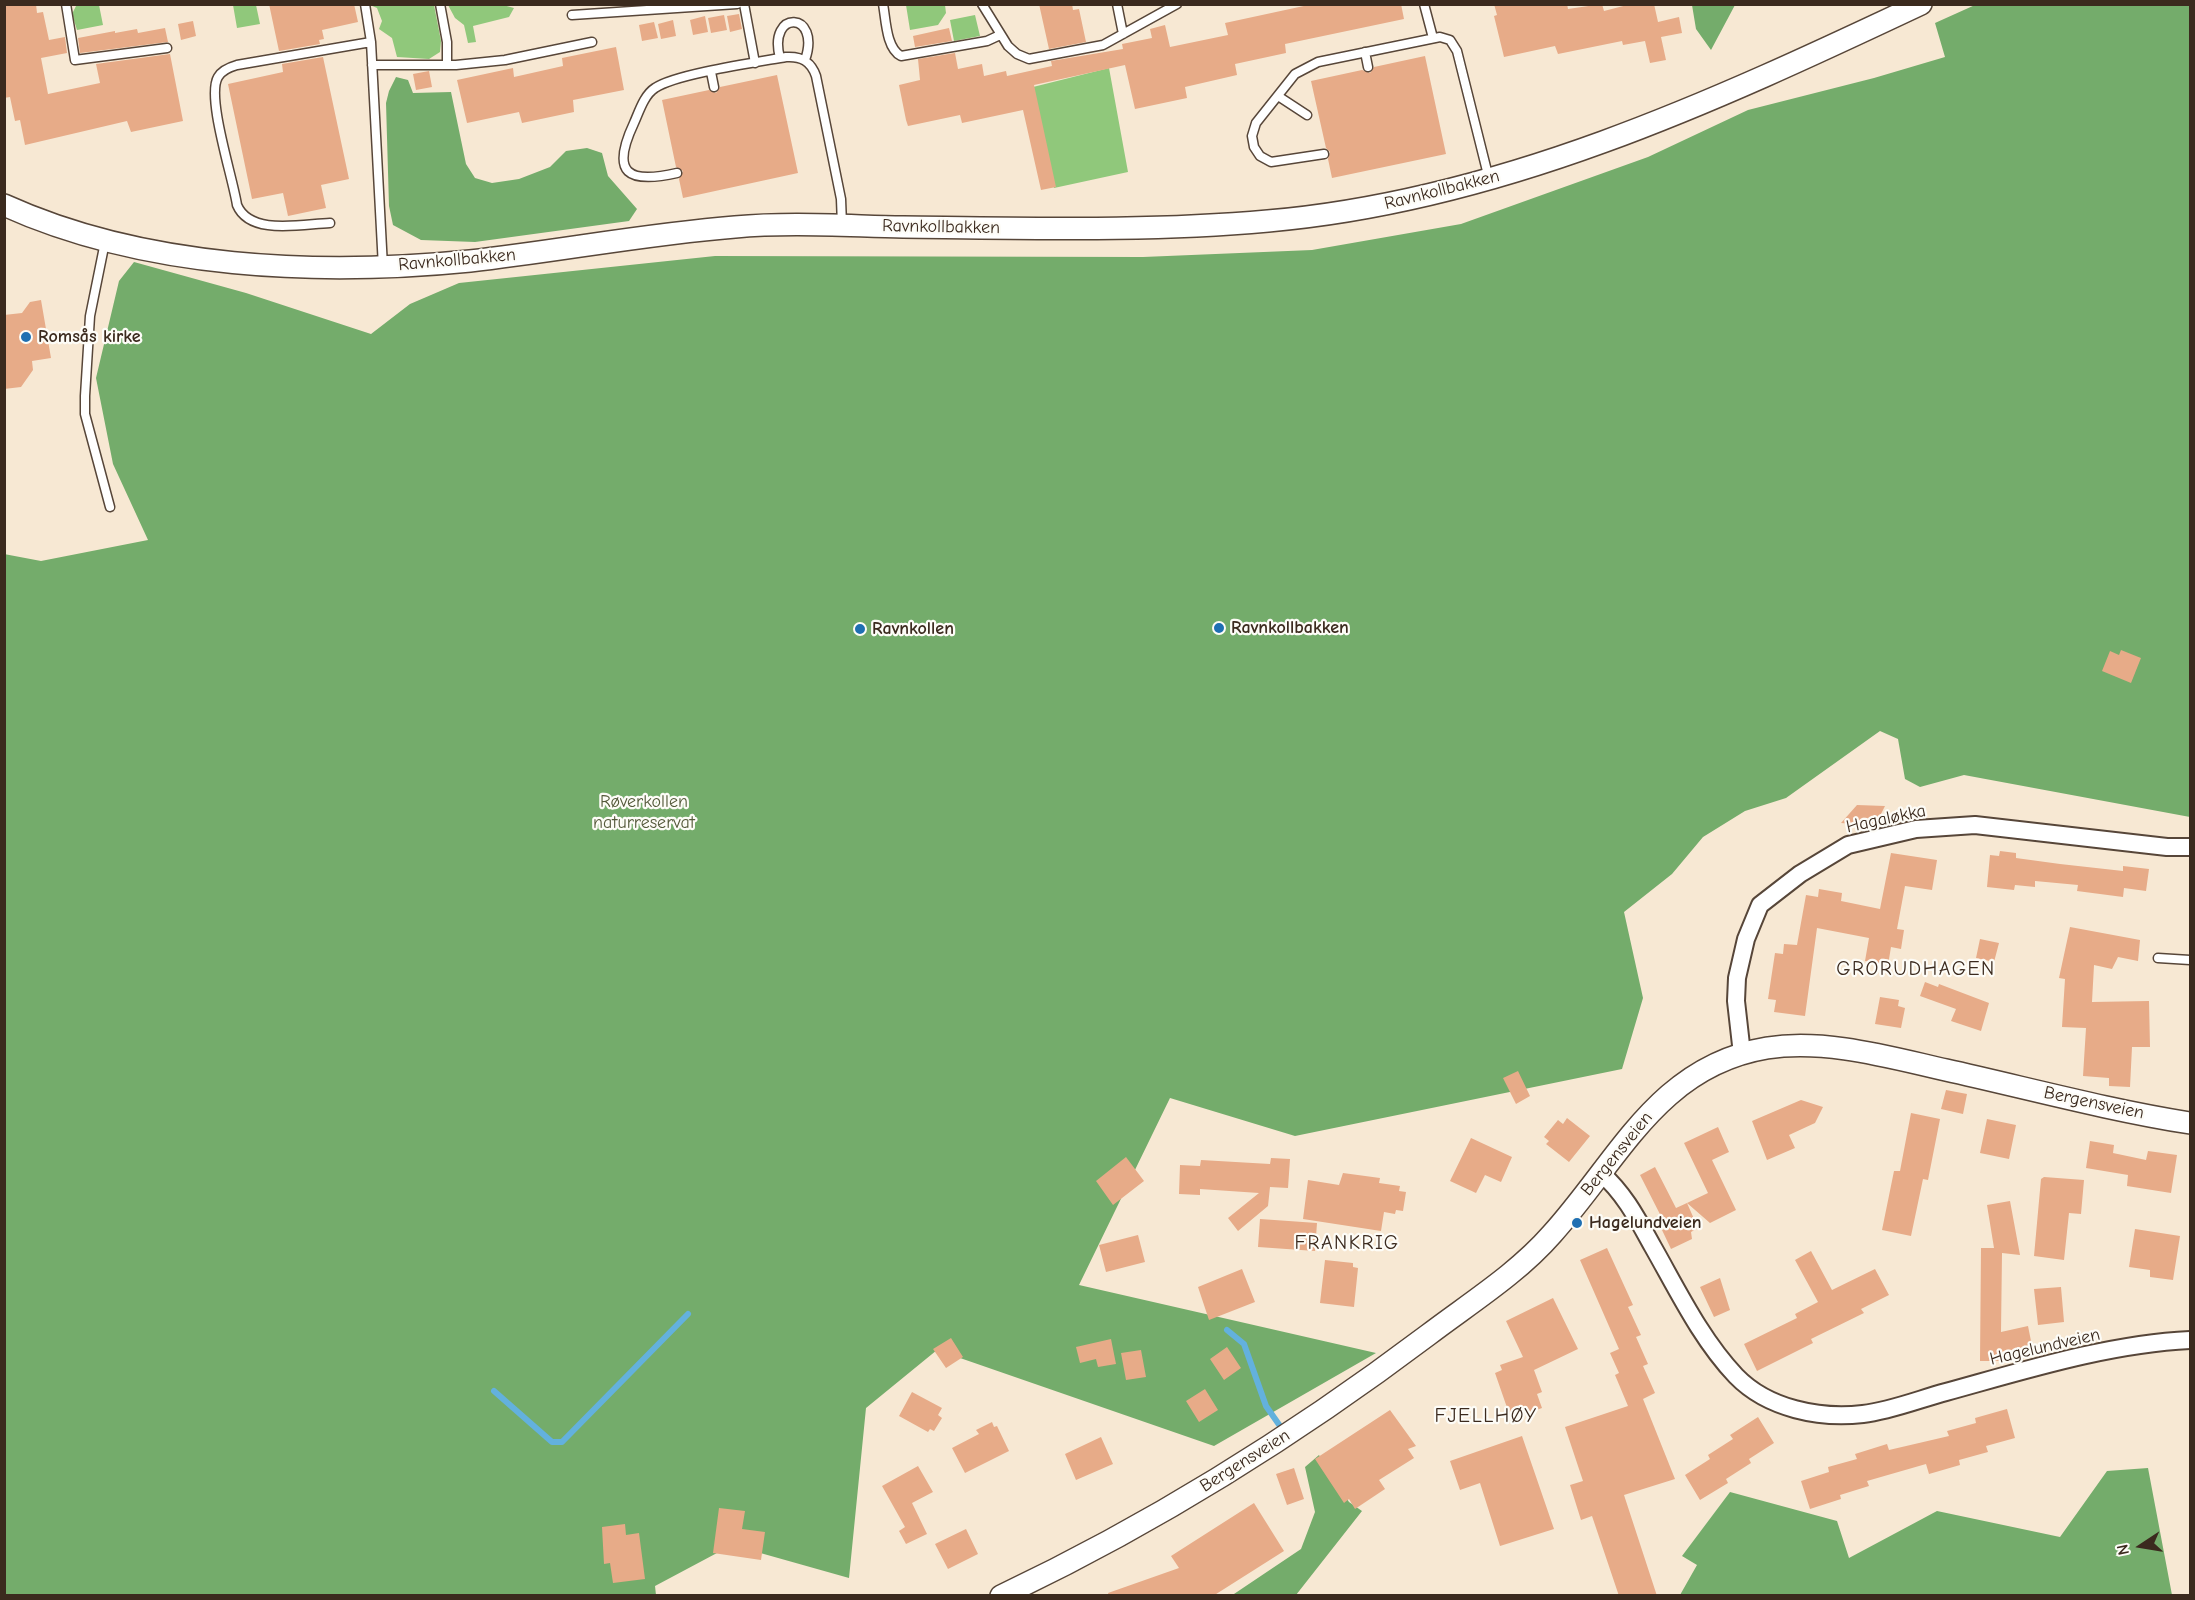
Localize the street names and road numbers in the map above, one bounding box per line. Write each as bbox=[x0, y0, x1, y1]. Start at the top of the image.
street label: Ravnkollbakken bbox=[1382, 165, 1502, 215]
street label: Ravnkollbakken bbox=[882, 215, 1000, 239]
street label: Ravnkollbakken bbox=[397, 244, 517, 276]
street label: Hagaløkka bbox=[1844, 800, 1928, 838]
street label: Bergensveien bbox=[2042, 1082, 2146, 1124]
street label: Bergensveien bbox=[1577, 1108, 1657, 1200]
street label: Hagelundveien bbox=[1988, 1324, 2102, 1370]
street label: Bergensveien bbox=[1196, 1425, 1294, 1497]

